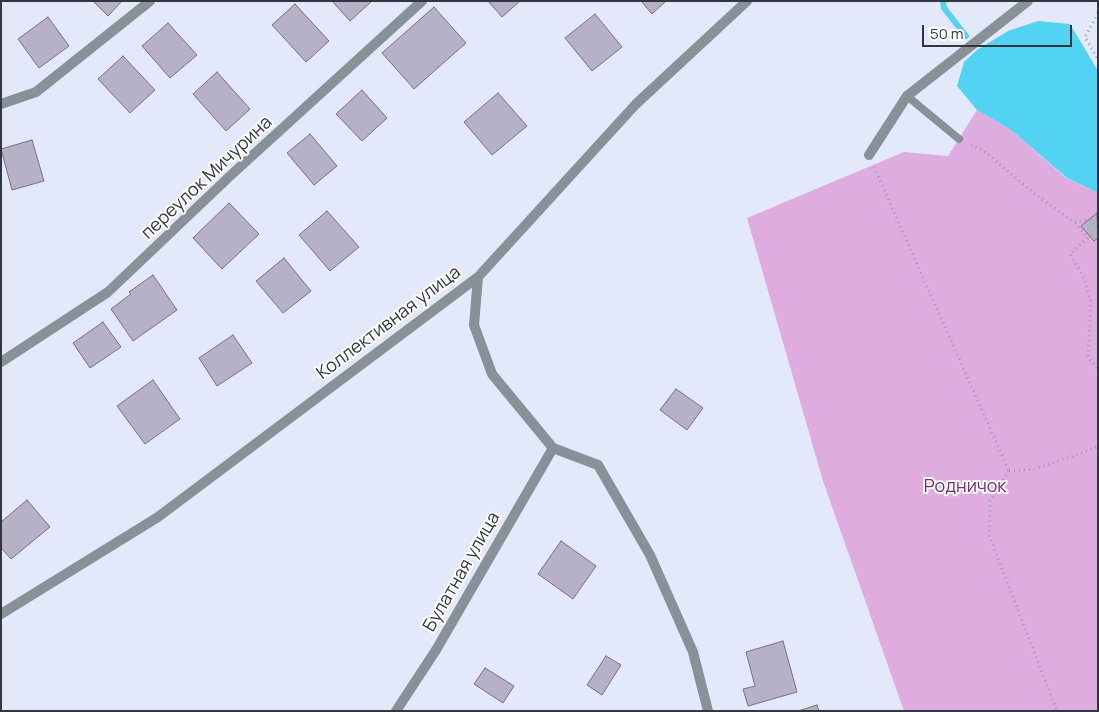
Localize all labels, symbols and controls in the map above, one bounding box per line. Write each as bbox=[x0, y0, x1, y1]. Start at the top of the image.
scale bar bbox=[924, 15, 1074, 47]
text: 50 m bbox=[930, 23, 964, 44]
street label: переулок Мичурина bbox=[137, 112, 277, 244]
street label: Коллективная улица bbox=[313, 262, 465, 384]
park label: Родничок bbox=[924, 476, 1006, 498]
street label: Булатная улица bbox=[419, 508, 505, 636]

